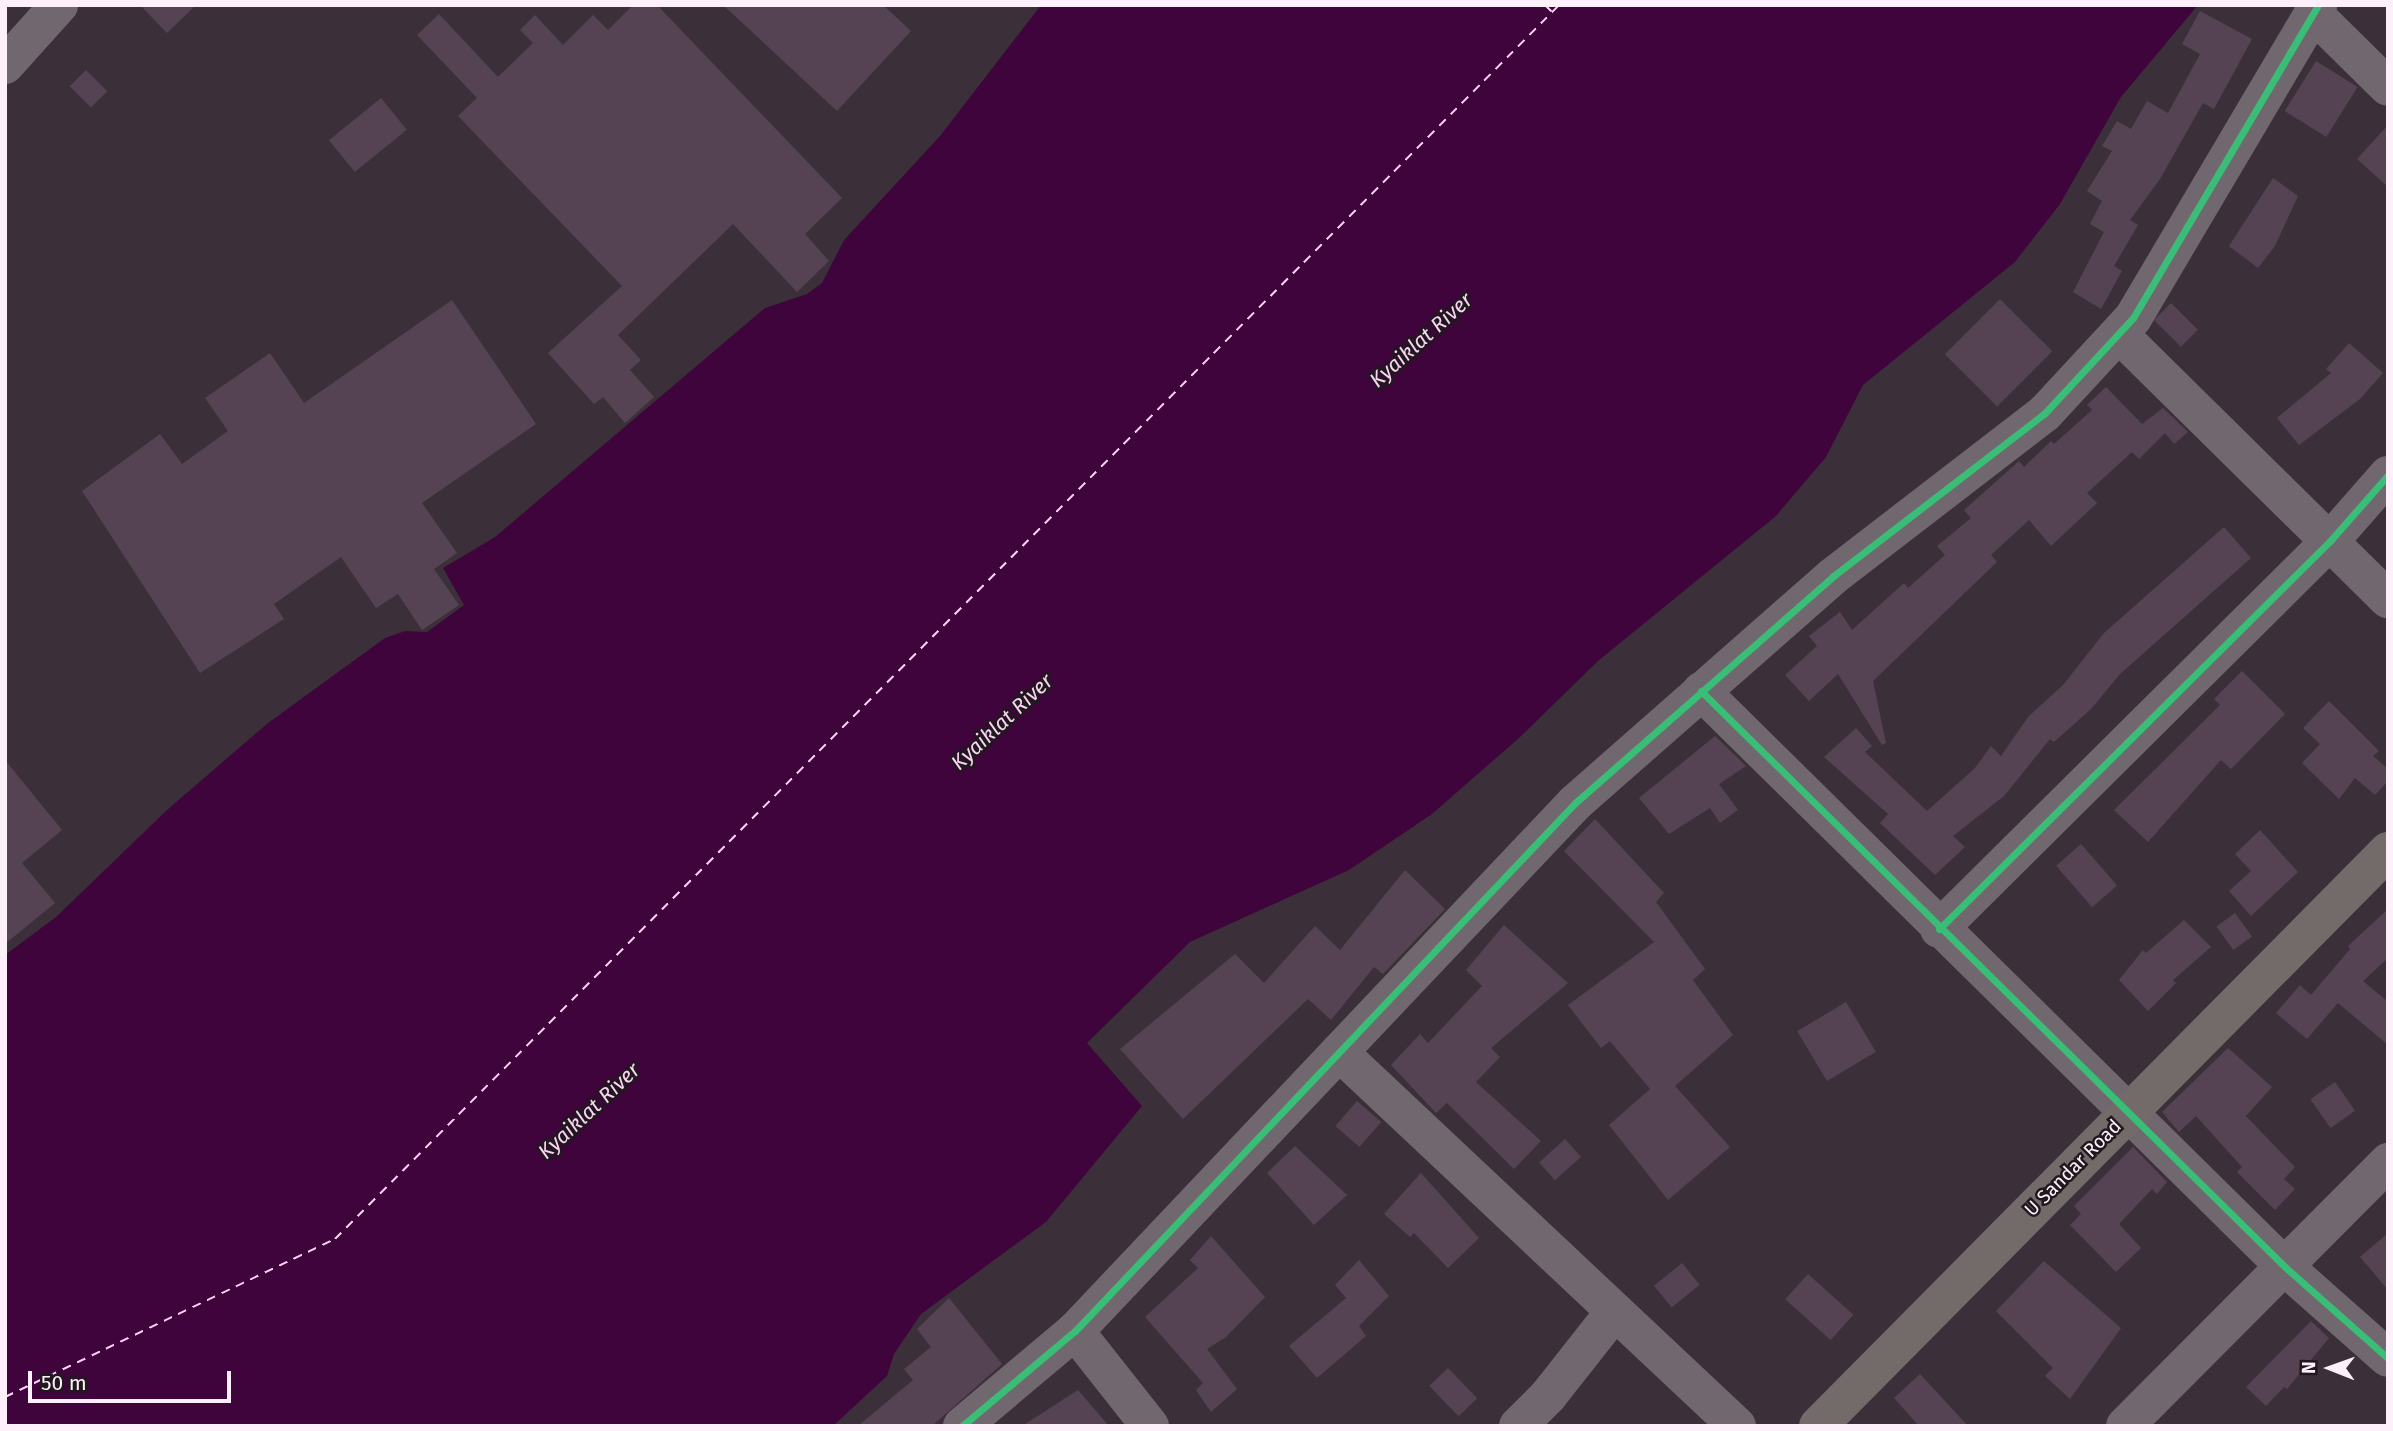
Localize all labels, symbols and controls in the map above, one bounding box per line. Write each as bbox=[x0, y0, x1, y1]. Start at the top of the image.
water label: Kyaiklat River bbox=[1364, 287, 1478, 393]
water label: Kyaiklat River bbox=[946, 669, 1058, 775]
water label: Kyaiklat River bbox=[533, 1058, 645, 1164]
street label: U Sandar Road bbox=[2020, 1115, 2126, 1221]
north arrow bbox=[2295, 1333, 2365, 1403]
scale bar bbox=[32, 1358, 234, 1402]
text: N bbox=[2297, 1361, 2320, 1374]
text: 50 m bbox=[41, 1370, 87, 1396]

